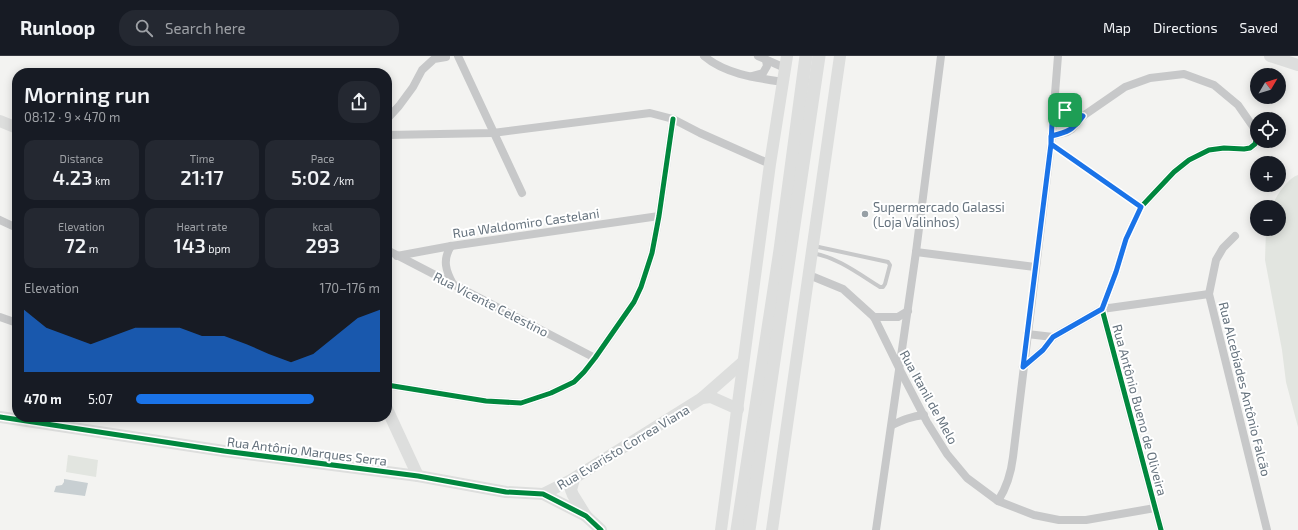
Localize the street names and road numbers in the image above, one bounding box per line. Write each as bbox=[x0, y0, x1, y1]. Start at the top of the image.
street label: Rua Waldomiro Castelani bbox=[452, 205, 600, 241]
street label: Rua Vicente Celestino bbox=[431, 268, 551, 340]
street label: Rua Alcebíades Antônio Falcão bbox=[1216, 300, 1274, 478]
street label: Rua Antônio Bueno de Oliveira bbox=[1109, 322, 1171, 498]
street label: Rua Itanil de Melo bbox=[897, 347, 961, 447]
street label: Rua Evaristo Correa Viana bbox=[554, 401, 692, 493]
street label: Rua Antônio Marques Serra bbox=[226, 433, 388, 469]

